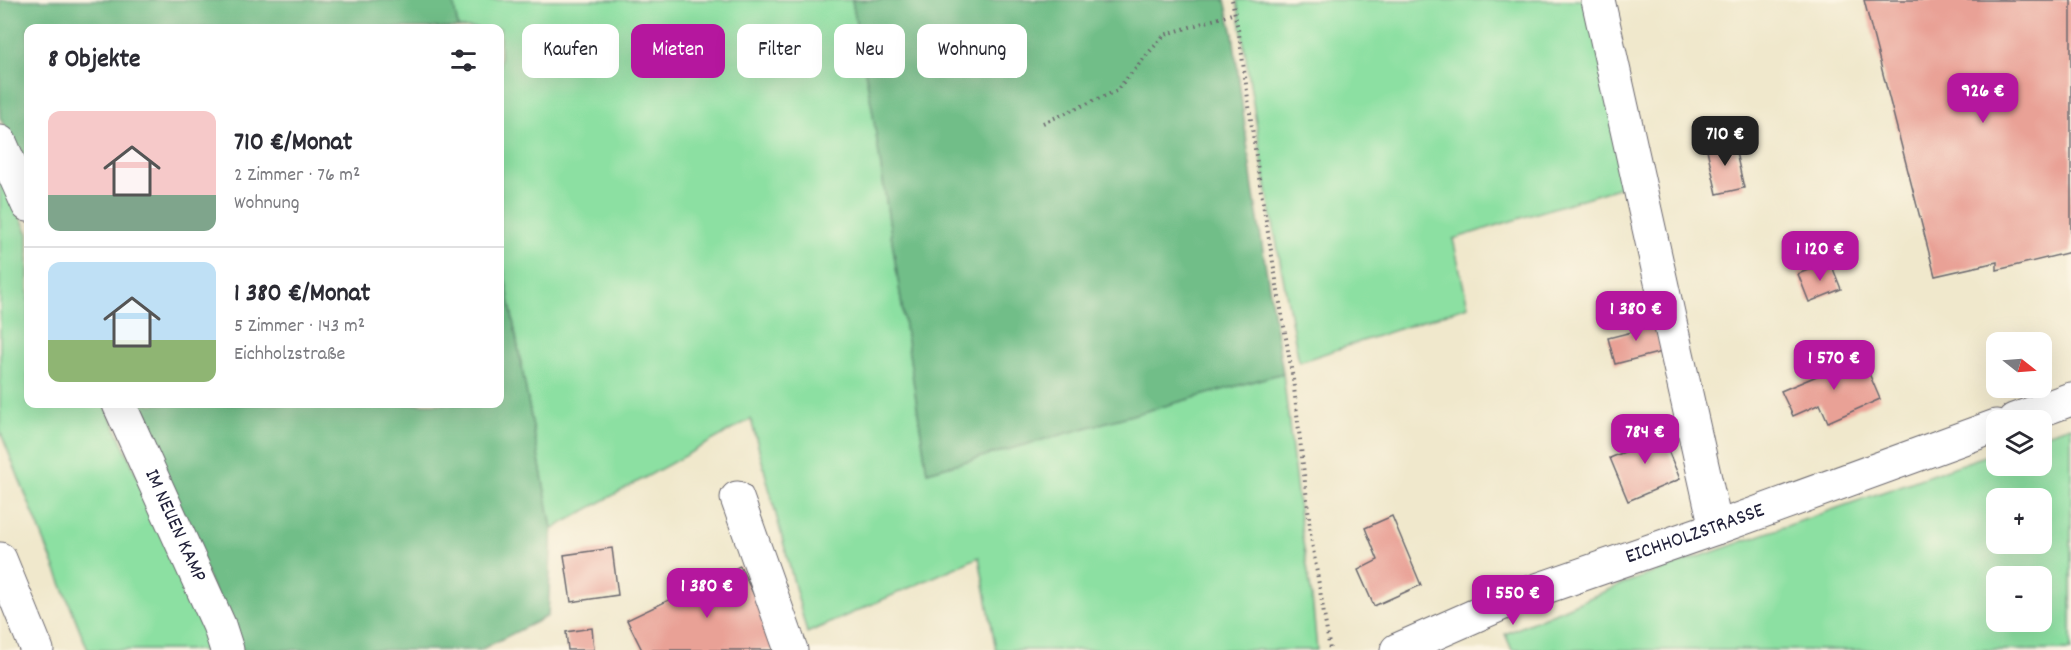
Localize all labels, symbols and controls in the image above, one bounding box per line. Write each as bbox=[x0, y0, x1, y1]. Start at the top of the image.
chip: Kaufen bbox=[522, 24, 619, 78]
chip: Mieten bbox=[631, 24, 725, 78]
chip: Filter bbox=[737, 24, 822, 78]
chip: Neu bbox=[834, 24, 905, 78]
chip: Wohnung bbox=[917, 24, 1027, 78]
text: 8 Objekte bbox=[48, 42, 141, 79]
icon: filters bbox=[447, 44, 480, 77]
pin: 926 € bbox=[1941, 73, 2025, 124]
text: 926 € bbox=[1961, 78, 2005, 106]
pin: 710 € bbox=[1683, 116, 1767, 167]
text: 710 € bbox=[1706, 121, 1744, 149]
text: 710 €/Monat bbox=[234, 125, 352, 162]
icon: home bbox=[96, 135, 168, 207]
text: 2 Zimmer · 76 m² bbox=[234, 162, 360, 190]
text: Wohnung bbox=[234, 190, 299, 218]
pin: 1 120 € bbox=[1765, 231, 1875, 282]
text: 1 120 € bbox=[1796, 236, 1844, 264]
text: 1 380 €/Monat bbox=[234, 276, 370, 313]
icon: home bbox=[96, 286, 168, 358]
pin: 1 380 € bbox=[1581, 291, 1691, 342]
text: 1 380 € bbox=[1610, 296, 1662, 324]
text: 5 Zimmer · 143 m² bbox=[234, 313, 365, 341]
north arrow bbox=[1986, 332, 2052, 398]
map controls bbox=[1986, 332, 2052, 632]
pin: 1 570 € bbox=[1779, 340, 1889, 391]
text: Eichholzstraße bbox=[234, 341, 345, 369]
text: 1 570 € bbox=[1808, 345, 1860, 373]
button: layers bbox=[1986, 410, 2052, 476]
pin: 784 € bbox=[1603, 414, 1687, 465]
text: 784 € bbox=[1625, 419, 1665, 447]
street label: IM NEUEN KAMP bbox=[136, 465, 213, 588]
button: + bbox=[1986, 488, 2052, 554]
street label: EICHHOLZSTRASSE bbox=[1622, 496, 1769, 573]
button: − bbox=[1986, 566, 2052, 632]
pin: 1 380 € bbox=[652, 568, 762, 619]
text: 1 380 € bbox=[681, 573, 733, 601]
pin: 1 550 € bbox=[1458, 575, 1568, 626]
text: 1 550 € bbox=[1486, 580, 1540, 608]

